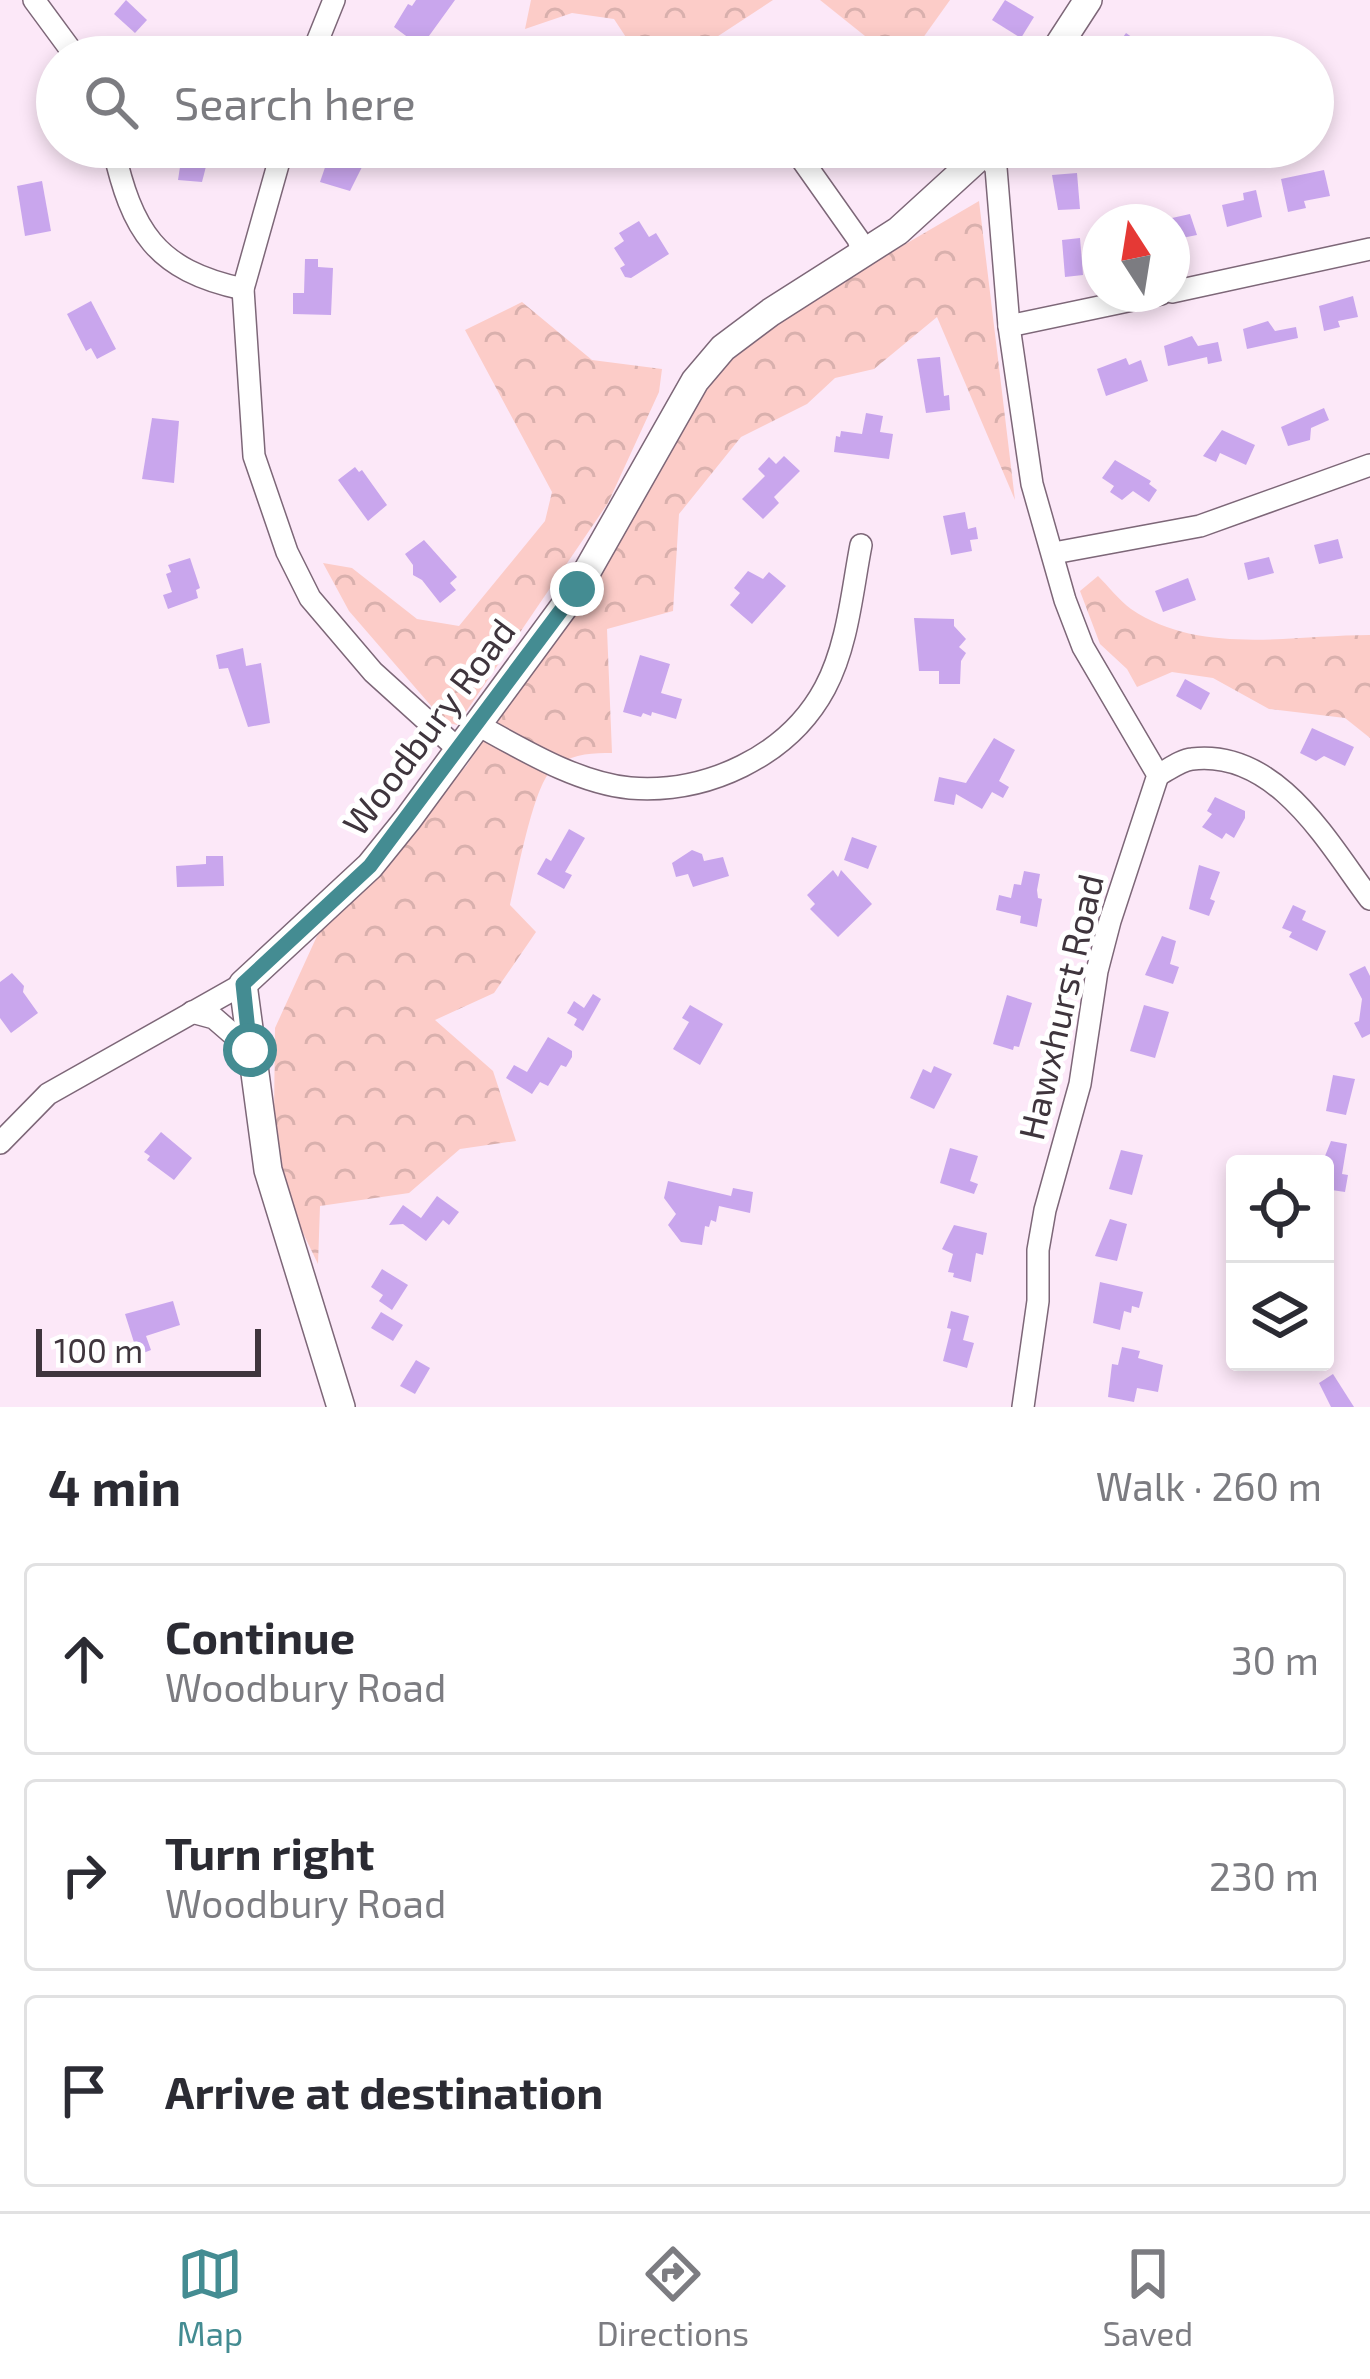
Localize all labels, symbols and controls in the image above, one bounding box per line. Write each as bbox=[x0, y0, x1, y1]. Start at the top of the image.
search box bbox=[36, 36, 1334, 168]
icon: search bbox=[78, 69, 144, 135]
text: Search here bbox=[174, 75, 416, 129]
north arrow bbox=[1082, 204, 1190, 312]
route end bbox=[550, 562, 604, 616]
street label: Woodbury Road bbox=[332, 609, 523, 843]
street label: Hawxhurst Road bbox=[1008, 870, 1111, 1144]
route start bbox=[223, 1023, 277, 1077]
map controls bbox=[1226, 1155, 1334, 1371]
button: locate bbox=[1226, 1155, 1334, 1263]
button: layers bbox=[1226, 1263, 1334, 1371]
scale bar bbox=[36, 1323, 261, 1376]
text: 100 m bbox=[54, 1330, 143, 1370]
text: 4 min bbox=[48, 1455, 181, 1516]
text: Walk · 260 m bbox=[1096, 1462, 1322, 1509]
text: Continue bbox=[165, 1609, 355, 1663]
icon: ahead bbox=[51, 1626, 117, 1692]
text: 30 m bbox=[1231, 1636, 1319, 1683]
text: Woodbury Road bbox=[165, 1663, 446, 1710]
text: Turn right bbox=[165, 1825, 374, 1879]
icon: right bbox=[51, 1842, 117, 1908]
text: 230 m bbox=[1209, 1852, 1319, 1899]
text: Woodbury Road bbox=[165, 1879, 446, 1926]
icon: arrive bbox=[51, 2058, 117, 2124]
text: Arrive at destination bbox=[165, 2064, 603, 2118]
tab: Map bbox=[177, 2241, 243, 2353]
tab: Directions bbox=[597, 2241, 749, 2353]
tab: Saved bbox=[1103, 2241, 1193, 2353]

